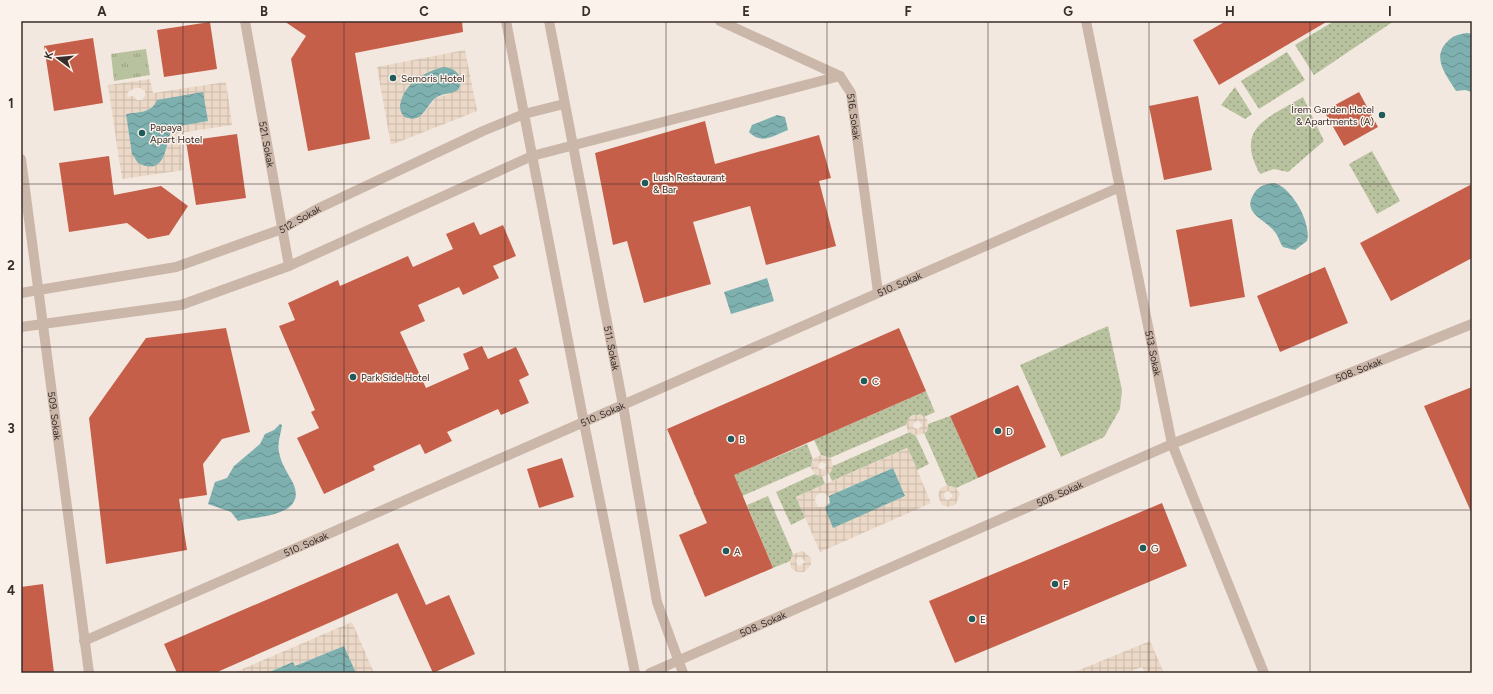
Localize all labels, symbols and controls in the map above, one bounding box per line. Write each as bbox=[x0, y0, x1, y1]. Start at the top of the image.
text: A bbox=[97, 4, 107, 19]
text: B bbox=[260, 4, 268, 19]
text: C bbox=[419, 4, 429, 19]
text: D bbox=[581, 4, 591, 19]
text: E bbox=[742, 4, 750, 19]
text: F bbox=[904, 4, 912, 19]
text: G bbox=[1063, 4, 1073, 19]
text: H bbox=[1225, 4, 1235, 19]
text: I bbox=[1388, 4, 1392, 19]
north arrow bbox=[38, 38, 78, 78]
text: K bbox=[42, 49, 56, 61]
place label: Semoris Hotel bbox=[401, 72, 464, 85]
marker: Semoris Hotel bbox=[388, 73, 398, 83]
street label: 516. Sokak bbox=[844, 93, 863, 141]
text: 1 bbox=[8, 96, 14, 111]
place label: İrem Garden Hotel & Apartments (A) bbox=[1291, 103, 1374, 128]
marker: İrem Garden Hotel & Apartments (A) bbox=[1377, 110, 1387, 120]
street label: 521. Sokak bbox=[256, 120, 277, 168]
place label: Papaya Apart Hotel bbox=[150, 121, 202, 146]
marker: Papaya Apart Hotel bbox=[137, 128, 147, 138]
place label: Lush Restaurant & Bar bbox=[653, 171, 725, 196]
marker: Lush Restaurant & Bar bbox=[640, 178, 650, 188]
street label: 512. Sokak bbox=[277, 202, 323, 237]
text: 2 bbox=[7, 258, 15, 273]
street label: 510. Sokak bbox=[875, 269, 924, 300]
street label: 511. Sokak bbox=[601, 325, 622, 372]
street label: 513. Sokak bbox=[1142, 329, 1164, 378]
street label: 508. Sokak bbox=[1333, 355, 1384, 385]
place label: Park Side Hotel bbox=[361, 371, 429, 384]
marker: Park Side Hotel bbox=[348, 372, 358, 382]
place label: C bbox=[872, 375, 879, 388]
marker: C bbox=[859, 376, 869, 386]
street label: 509. Sokak bbox=[45, 391, 64, 441]
street label: 510. Sokak bbox=[578, 399, 627, 430]
text: 3 bbox=[7, 421, 15, 436]
place label: D bbox=[1006, 425, 1013, 438]
marker: D bbox=[993, 426, 1003, 436]
place label: B bbox=[739, 433, 745, 446]
marker: B bbox=[726, 434, 736, 444]
street label: 508. Sokak bbox=[1034, 478, 1085, 510]
street label: 510. Sokak bbox=[281, 529, 330, 560]
place label: G bbox=[1151, 542, 1159, 555]
marker: G bbox=[1138, 543, 1148, 553]
place label: A bbox=[734, 545, 741, 558]
marker: A bbox=[721, 546, 731, 556]
place label: F bbox=[1063, 578, 1069, 591]
marker: F bbox=[1050, 579, 1060, 589]
text: 4 bbox=[7, 583, 15, 598]
street label: 508. Sokak bbox=[738, 608, 788, 640]
place label: E bbox=[980, 613, 986, 626]
marker: E bbox=[967, 614, 977, 624]

